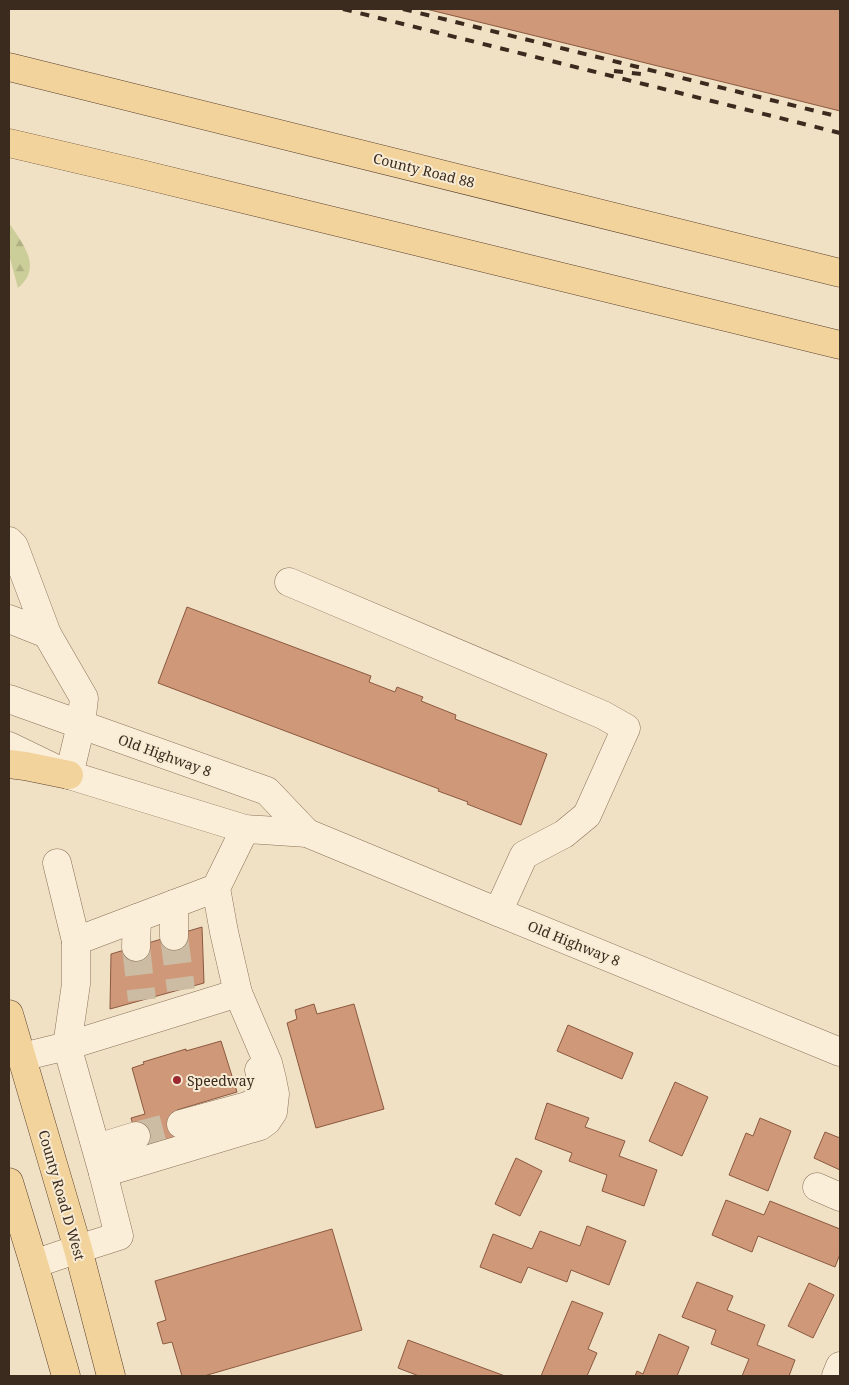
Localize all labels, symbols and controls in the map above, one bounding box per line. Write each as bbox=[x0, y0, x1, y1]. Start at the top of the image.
street label: County Road 88 bbox=[371, 148, 477, 192]
street label: Old Highway 8 bbox=[116, 729, 214, 781]
street label: Old Highway 8 bbox=[525, 916, 623, 970]
place label: Speedway bbox=[187, 1071, 254, 1090]
marker: Speedway bbox=[171, 1074, 183, 1086]
street label: County Road D West bbox=[34, 1128, 90, 1262]

